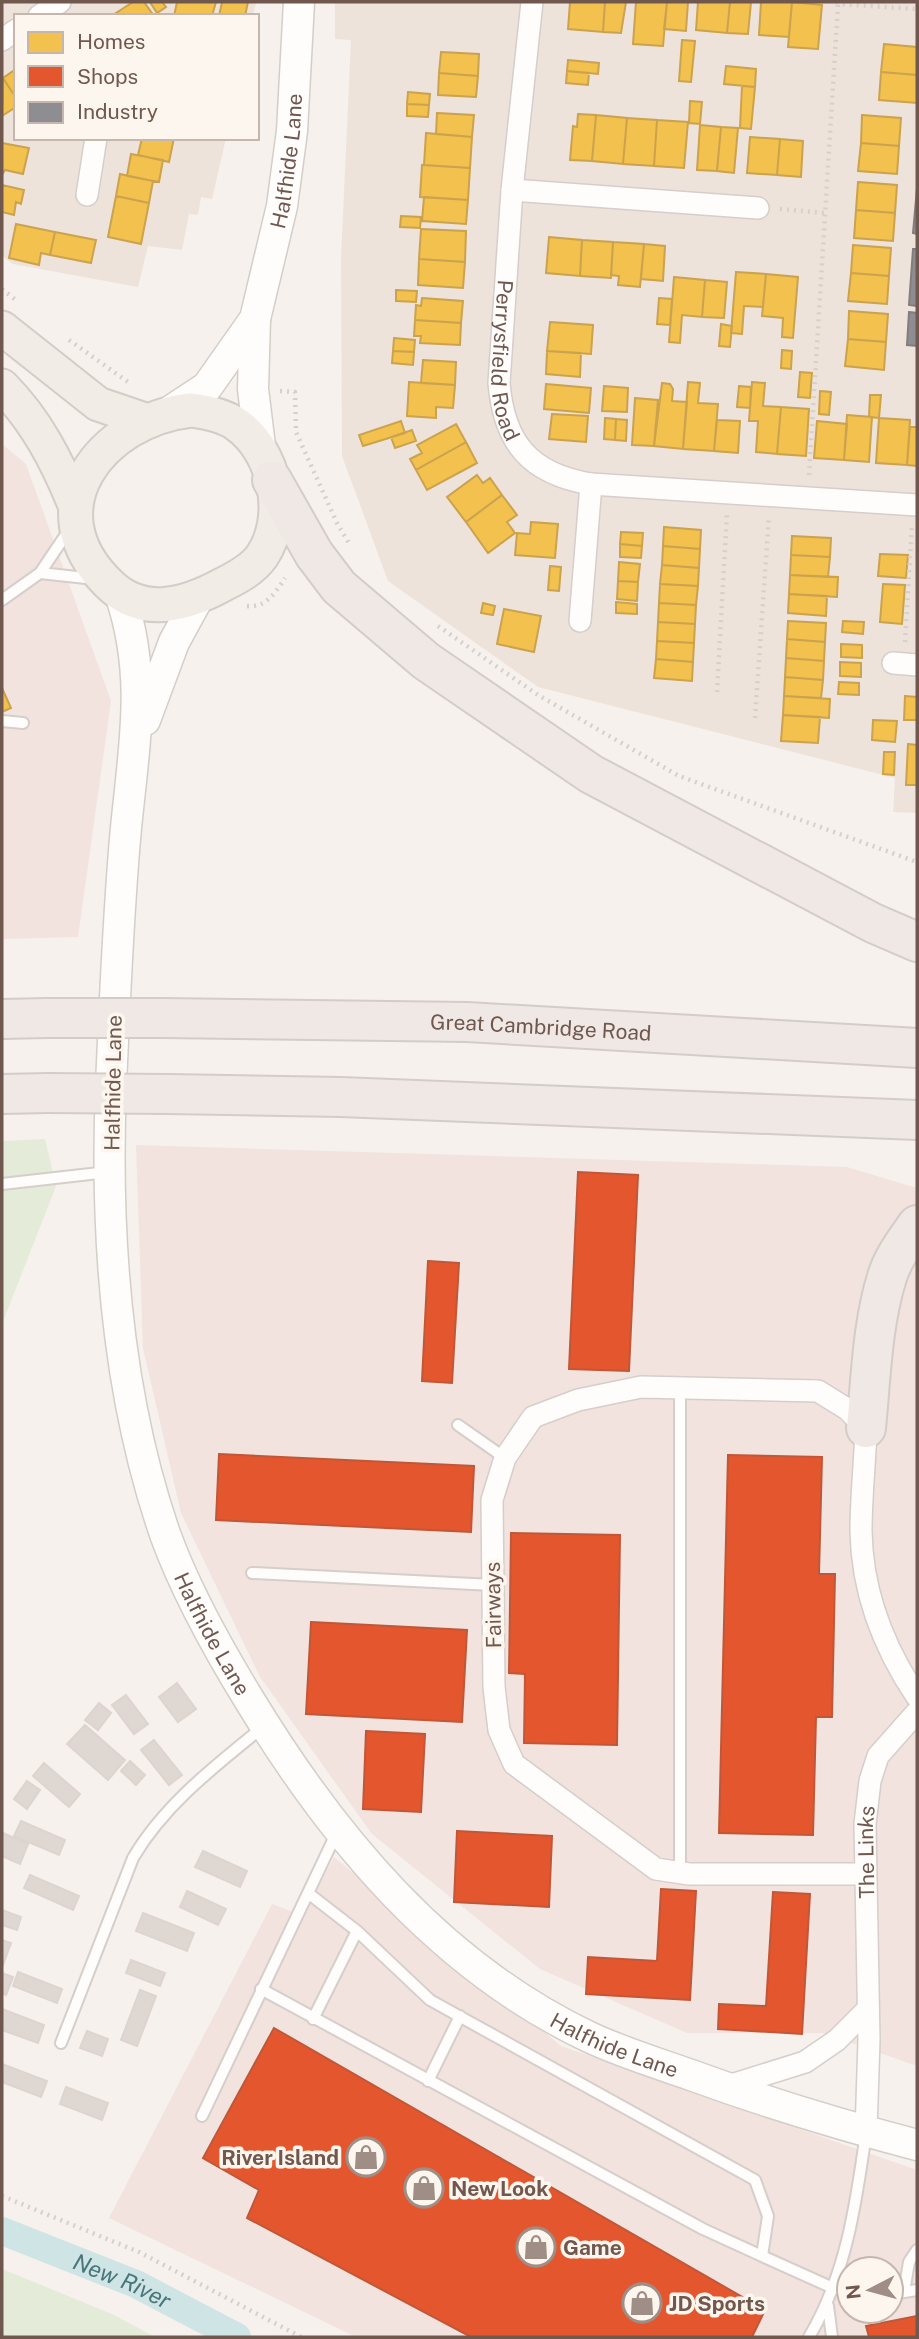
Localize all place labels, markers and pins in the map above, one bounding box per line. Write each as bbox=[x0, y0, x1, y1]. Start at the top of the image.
shop icon: River Island bbox=[345, 2136, 387, 2178]
place label: River Island bbox=[221, 2145, 339, 2170]
shop icon: New Look bbox=[403, 2167, 445, 2209]
place label: New Look bbox=[451, 2176, 548, 2201]
shop icon: Game bbox=[515, 2226, 557, 2268]
place label: Game bbox=[563, 2235, 622, 2260]
shop icon: JD Sports bbox=[621, 2282, 663, 2324]
place label: JD Sports bbox=[669, 2291, 765, 2316]

